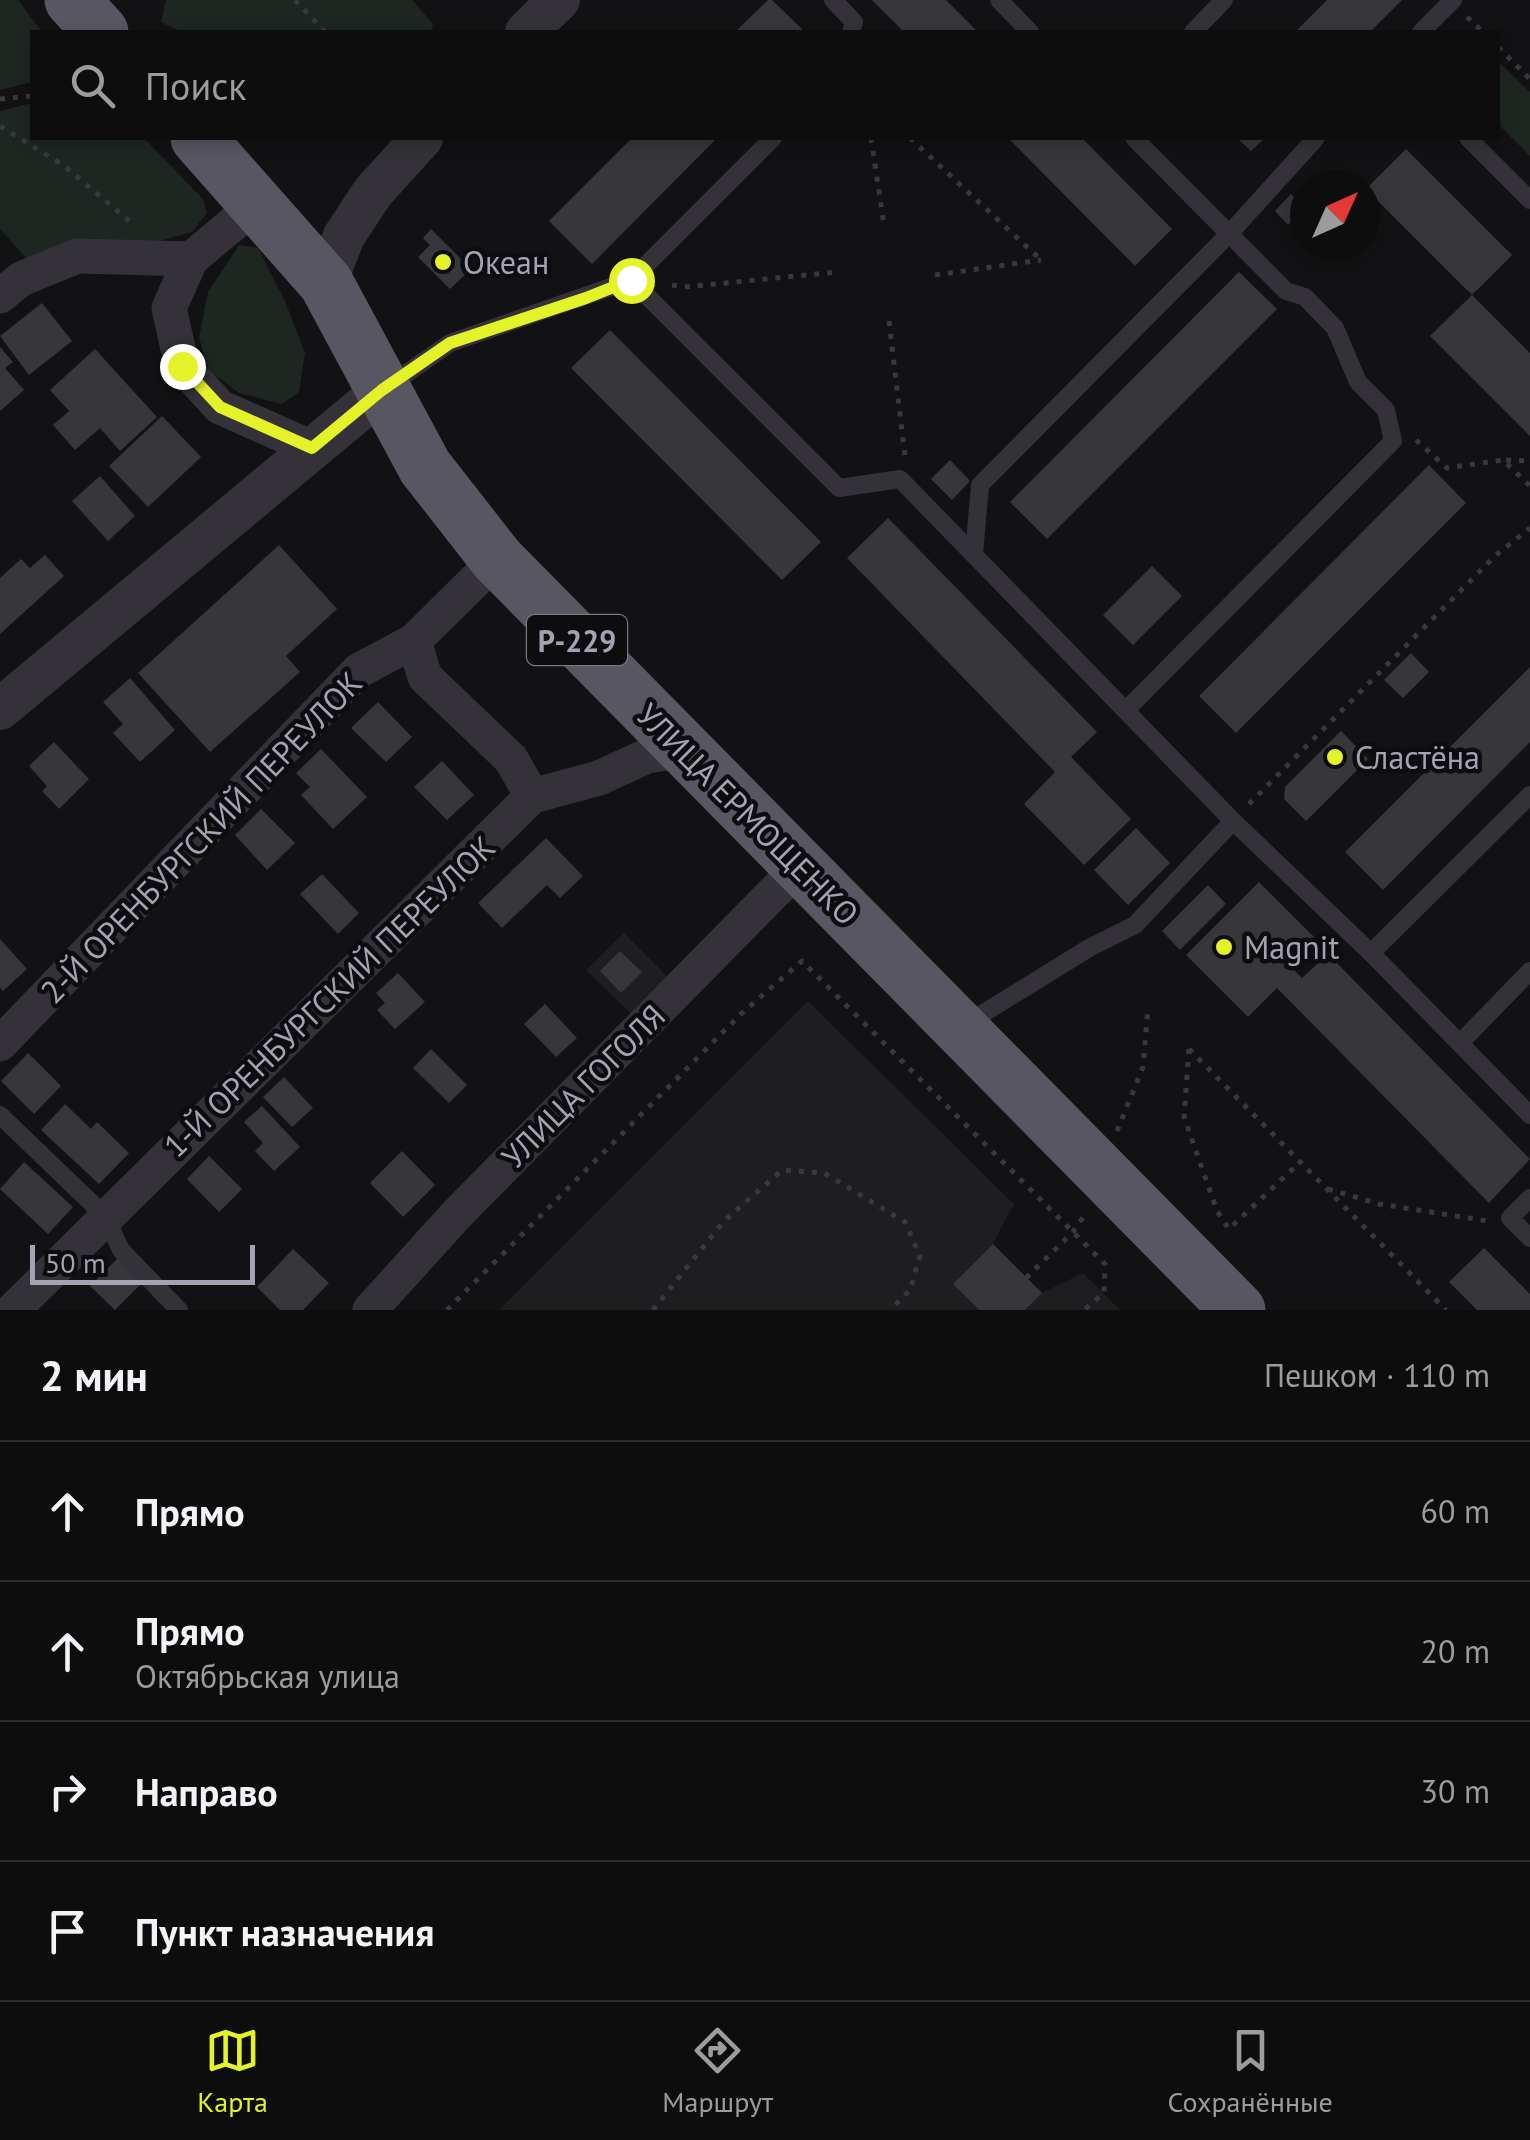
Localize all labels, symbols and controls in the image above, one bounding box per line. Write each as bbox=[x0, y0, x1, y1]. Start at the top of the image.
search box bbox=[30, 30, 1500, 140]
icon: search bbox=[65, 58, 120, 113]
text: Поиск bbox=[145, 61, 246, 110]
north arrow bbox=[1290, 170, 1380, 260]
place label: Океан bbox=[463, 241, 549, 283]
marker: Океан bbox=[432, 251, 454, 273]
route start bbox=[609, 258, 655, 304]
route end bbox=[160, 344, 206, 390]
road number: Р-229 bbox=[527, 615, 627, 665]
street label: 2-Й ОРЕНБУРГСКИЙ ПЕРЕУЛОК bbox=[31, 662, 371, 1012]
street label: УЛИЦА ЕРМОЩЕНКО bbox=[628, 694, 868, 934]
place label: Сластёна bbox=[1355, 736, 1480, 778]
marker: Сластёна bbox=[1324, 746, 1346, 768]
street label: 1-Й ОРЕНБУРГСКИЙ ПЕРЕУЛОК bbox=[154, 826, 504, 1166]
place label: Magnit bbox=[1244, 926, 1339, 968]
marker: Magnit bbox=[1213, 936, 1235, 958]
street label: УЛИЦА ГОГОЛЯ bbox=[492, 995, 674, 1177]
scale bar bbox=[30, 1240, 255, 1284]
text: 50 m bbox=[45, 1244, 106, 1281]
text: 2 мин bbox=[40, 1348, 148, 1403]
text: Пешком · 110 m bbox=[1264, 1354, 1490, 1396]
icon: ahead bbox=[40, 1484, 95, 1539]
text: Прямо bbox=[135, 1487, 245, 1536]
text: 60 m bbox=[1421, 1490, 1490, 1532]
text: Прямо bbox=[135, 1606, 245, 1655]
icon: ahead bbox=[40, 1624, 95, 1679]
text: 20 m bbox=[1421, 1630, 1490, 1672]
text: Октябрьская улица bbox=[135, 1655, 400, 1697]
icon: right bbox=[40, 1764, 95, 1819]
text: Направо bbox=[135, 1767, 278, 1816]
text: 30 m bbox=[1421, 1770, 1490, 1812]
icon: arrive bbox=[40, 1904, 95, 1959]
text: Пункт назначения bbox=[135, 1907, 434, 1956]
tab: Карта bbox=[197, 2023, 268, 2120]
tab: Маршрут bbox=[662, 2023, 773, 2120]
tab: Сохранённые bbox=[1168, 2023, 1333, 2120]

